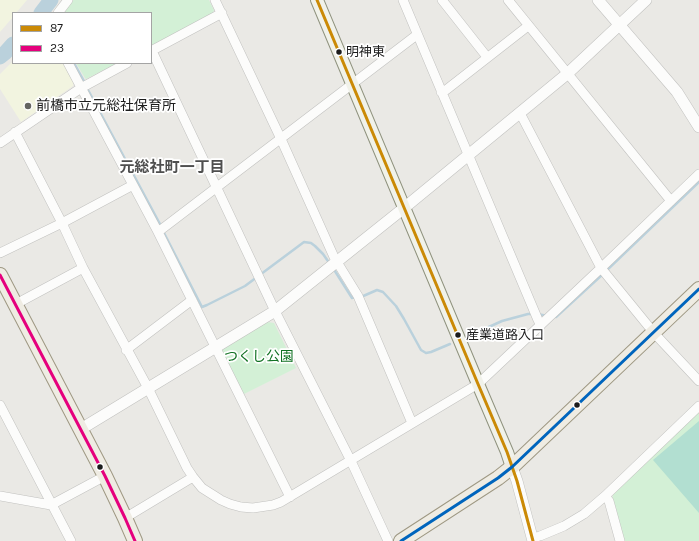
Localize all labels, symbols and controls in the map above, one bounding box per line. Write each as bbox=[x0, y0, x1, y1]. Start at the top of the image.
legend bbox=[12, 12, 152, 64]
text: 87 bbox=[50, 21, 63, 35]
text: 23 bbox=[50, 41, 64, 55]
place label: 明神東 bbox=[346, 44, 385, 60]
marker: 明神東 bbox=[334, 47, 344, 57]
place label: 前橋市立元総社保育所 bbox=[36, 98, 176, 114]
marker: 前橋市立元総社保育所 bbox=[23, 101, 33, 111]
district label: 元総社町一丁目 bbox=[120, 159, 224, 177]
place label: 産業道路入口 bbox=[466, 327, 544, 343]
marker: 産業道路入口 bbox=[453, 330, 463, 340]
park label: つくし公園 bbox=[224, 349, 294, 365]
unlabelled marker bbox=[572, 400, 582, 410]
unlabelled marker bbox=[95, 462, 105, 472]

